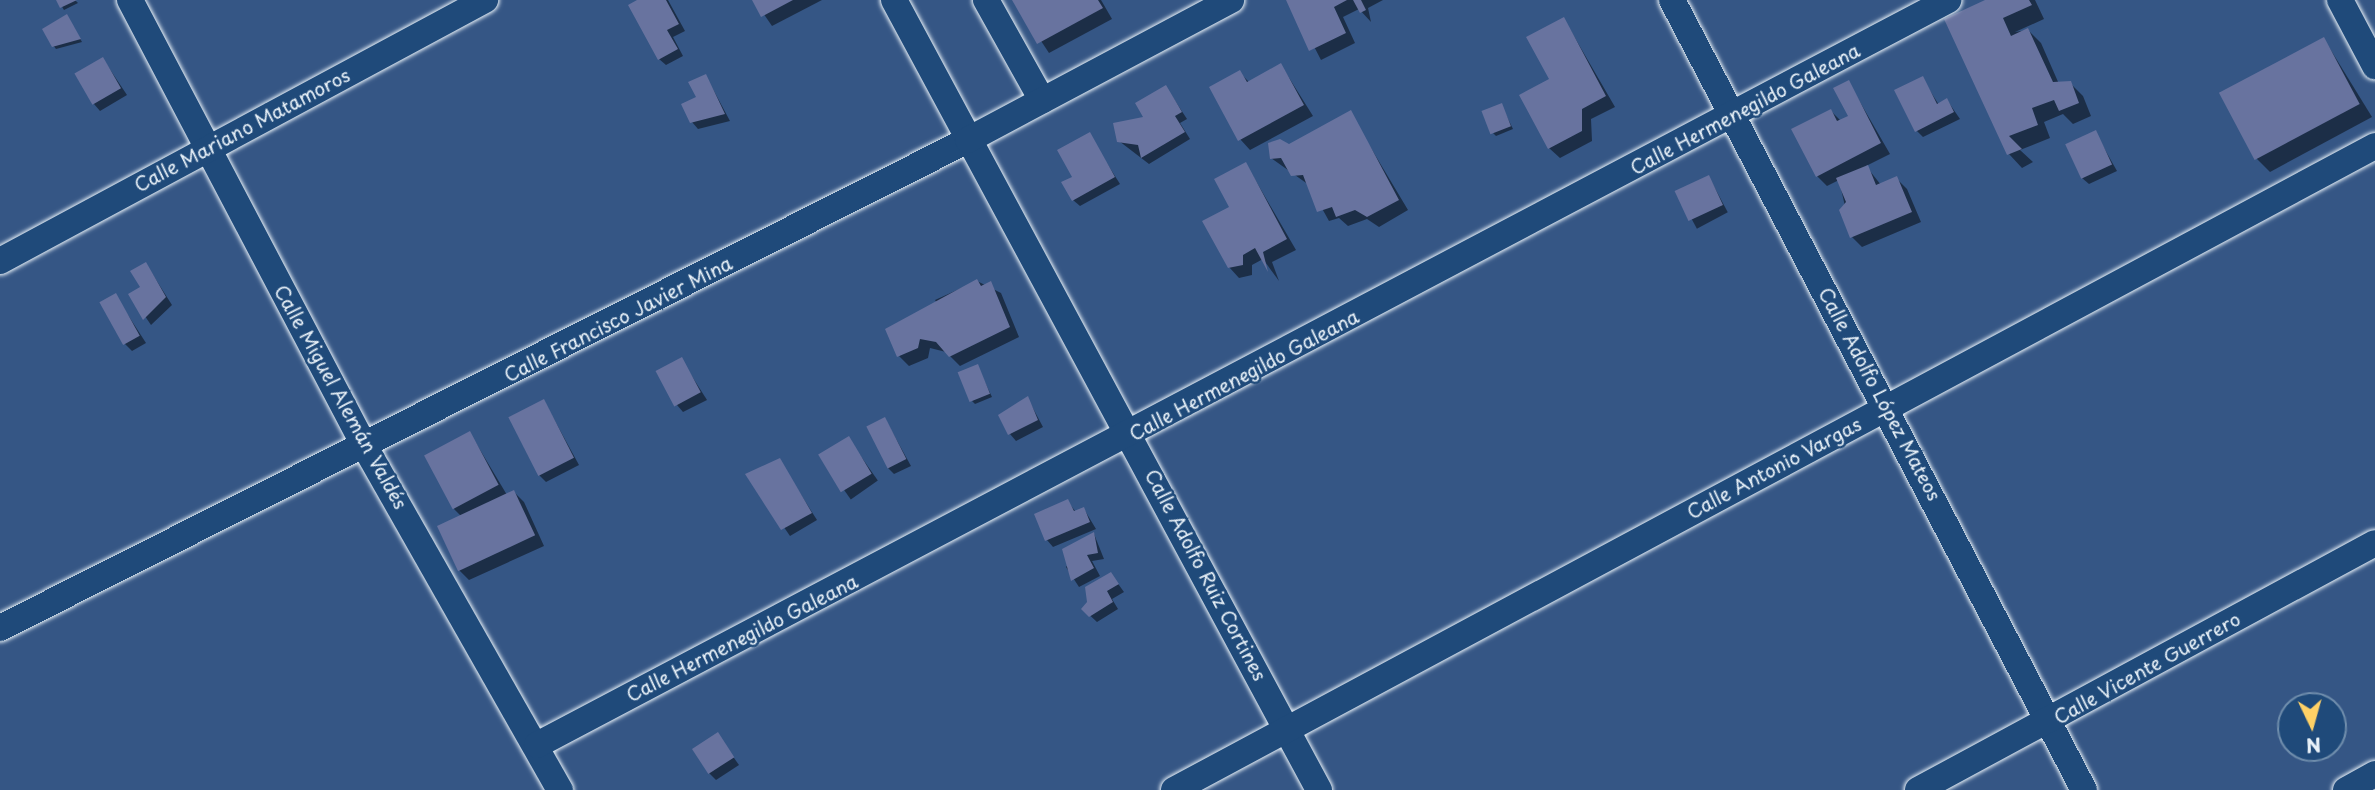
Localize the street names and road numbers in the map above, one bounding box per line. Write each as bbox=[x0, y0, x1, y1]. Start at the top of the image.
street label: Calle Hermenegildo Galeana bbox=[1624, 38, 1866, 180]
street label: Calle Mariano Matamoros bbox=[131, 64, 353, 196]
street label: Calle Francisco Javier Mina bbox=[500, 251, 736, 387]
street label: Calle Miguel Alemán Valdés bbox=[270, 281, 412, 513]
street label: Calle Adolfo López Mateos bbox=[1814, 283, 1946, 505]
street label: Calle Hermenegildo Galeana bbox=[1123, 304, 1365, 446]
street label: Calle Antonio Vargas bbox=[1683, 412, 1865, 524]
street label: Calle Adolfo Ruiz Cortines bbox=[1140, 465, 1272, 685]
street label: Calle Hermenegildo Galeana bbox=[620, 568, 864, 708]
street label: Calle Vicente Guerrero bbox=[2050, 607, 2244, 729]

